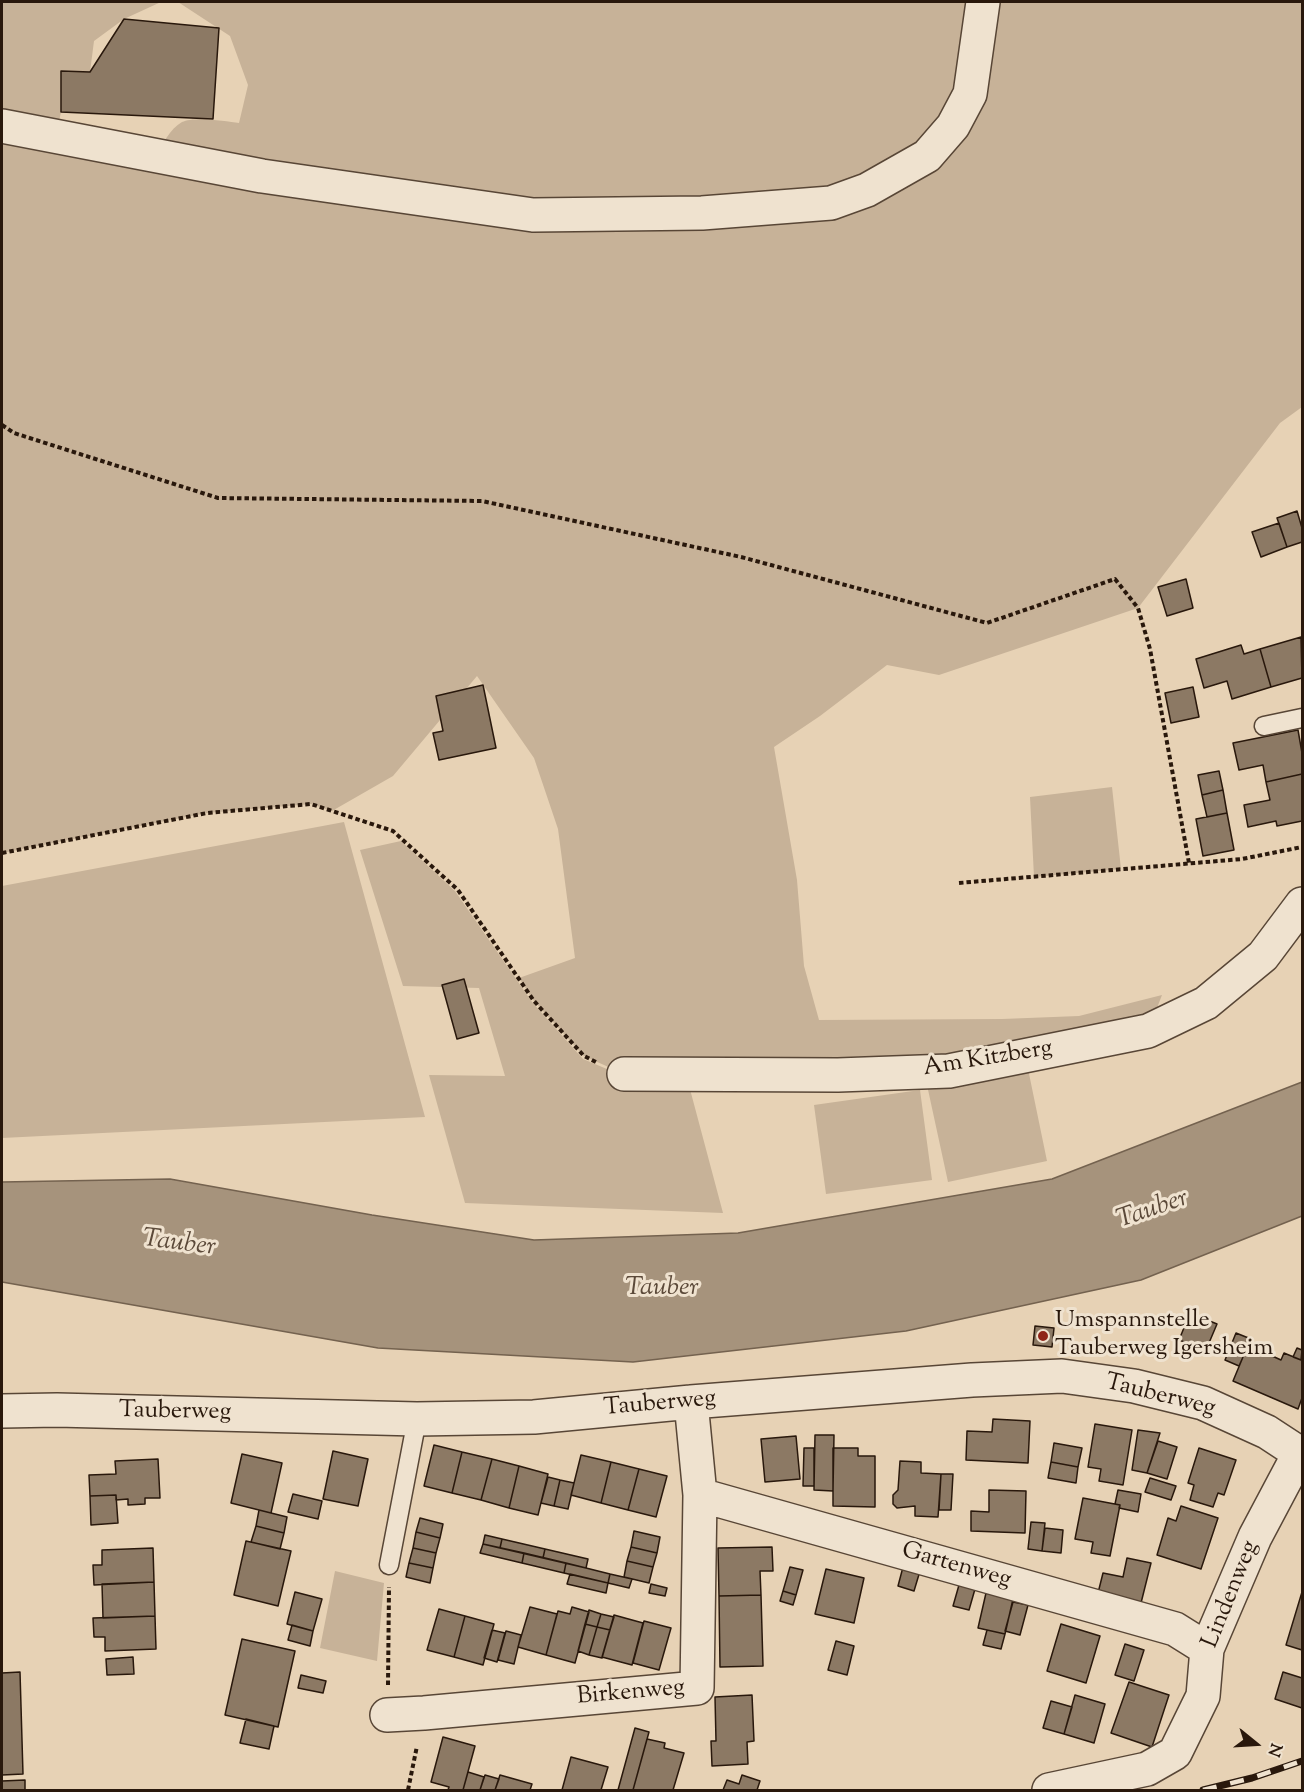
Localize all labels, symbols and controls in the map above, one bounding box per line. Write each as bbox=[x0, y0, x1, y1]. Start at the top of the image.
street label: Am Kitzberg bbox=[921, 1036, 1055, 1084]
water label: Tauber bbox=[1113, 1184, 1193, 1238]
water label: Tauber bbox=[141, 1225, 217, 1265]
water label: Tauber bbox=[625, 1274, 699, 1306]
place label: Umspannstelle Tauberweg Igersheim bbox=[1055, 1308, 1273, 1364]
marker: Umspannstelle Tauberweg Igersheim bbox=[1036, 1329, 1050, 1343]
street label: Tauberweg bbox=[1102, 1369, 1218, 1425]
street label: Tauberweg bbox=[603, 1386, 717, 1424]
street label: Tauberweg bbox=[118, 1398, 232, 1428]
street label: Lindenweg bbox=[1197, 1537, 1267, 1653]
street label: Gartenweg bbox=[898, 1538, 1014, 1596]
street label: Birkenweg bbox=[576, 1675, 686, 1713]
north arrow bbox=[1226, 1714, 1286, 1774]
text: N bbox=[1261, 1740, 1287, 1759]

